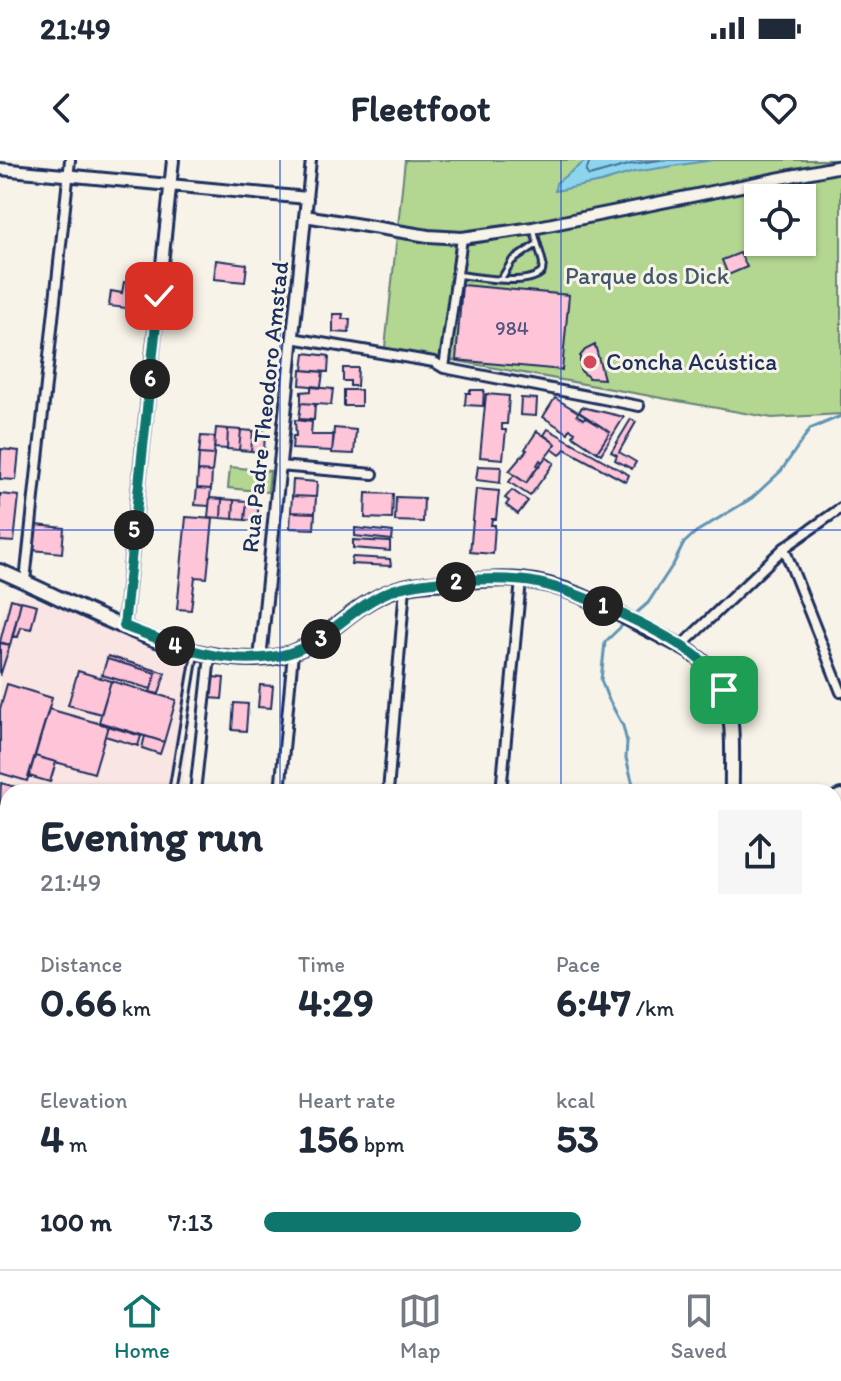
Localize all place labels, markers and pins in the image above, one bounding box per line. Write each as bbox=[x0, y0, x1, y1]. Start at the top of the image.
pin bbox=[125, 262, 193, 330]
place label: Concha Acústica bbox=[606, 347, 777, 376]
marker: Concha Acústica bbox=[581, 353, 599, 371]
pin: 6 bbox=[130, 359, 170, 399]
pin: 5 bbox=[114, 510, 154, 550]
pin: 2 bbox=[436, 562, 476, 602]
pin: 1 bbox=[583, 586, 623, 626]
pin: 3 bbox=[301, 619, 341, 659]
pin: 4 bbox=[155, 626, 195, 666]
pin bbox=[690, 656, 758, 724]

